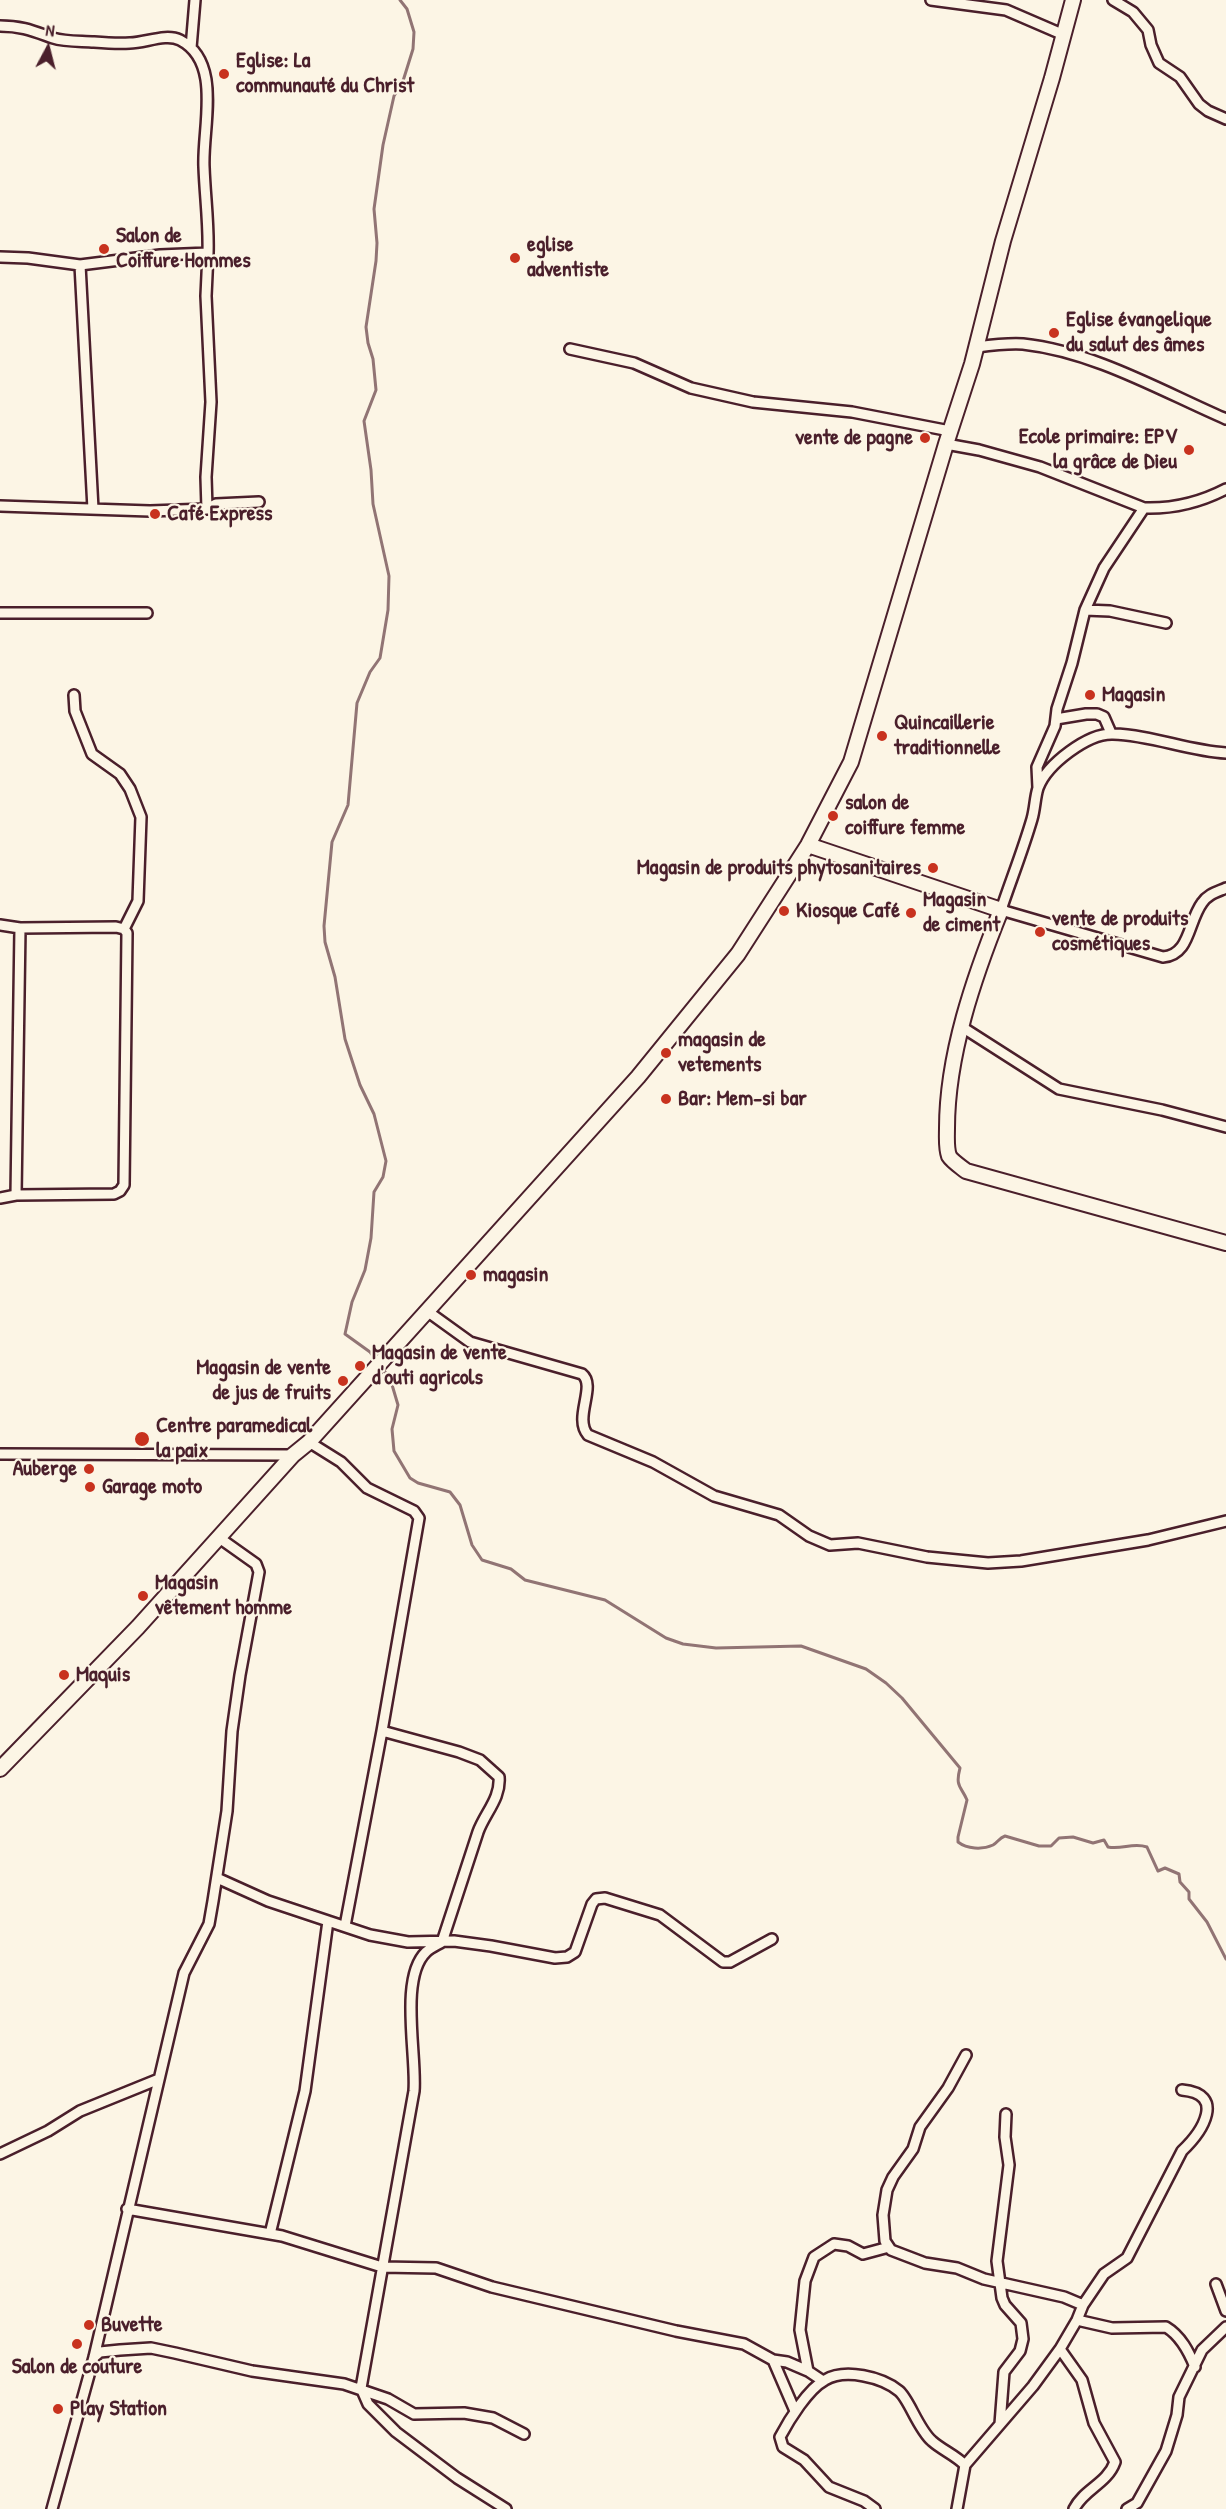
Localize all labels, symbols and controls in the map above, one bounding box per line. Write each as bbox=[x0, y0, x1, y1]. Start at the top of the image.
north arrow bbox=[18, 18, 78, 78]
text: N bbox=[45, 19, 56, 42]
place label: Eglise: La communauté du Christ bbox=[236, 48, 414, 100]
marker: Eglise: La communauté du Christ bbox=[217, 67, 231, 81]
place label: Salon de Coiffure Hommes bbox=[116, 223, 251, 274]
place label: eglise adventiste bbox=[527, 232, 609, 284]
marker: Salon de Coiffure Hommes bbox=[97, 242, 111, 256]
marker: eglise adventiste bbox=[508, 251, 522, 265]
place label: Eglise évangelique du salut des âmes bbox=[1066, 307, 1212, 358]
marker: Eglise évangelique du salut des âmes bbox=[1047, 326, 1061, 340]
place label: Ecole primaire: EPV la grâce de Dieu bbox=[1019, 424, 1177, 476]
place label: vente de pagne bbox=[795, 425, 913, 451]
marker: vente de pagne bbox=[918, 431, 932, 445]
marker: Ecole primaire: EPV la grâce de Dieu bbox=[1182, 443, 1196, 457]
place label: Café Express bbox=[167, 501, 273, 527]
marker: Café Express bbox=[148, 507, 162, 521]
place label: Magasin bbox=[1102, 682, 1165, 708]
marker: Magasin bbox=[1083, 688, 1097, 702]
place label: Quincaillerie traditionnelle bbox=[894, 710, 1000, 762]
marker: Quincaillerie traditionnelle bbox=[875, 729, 889, 743]
place label: salon de coiffure femme bbox=[845, 790, 965, 842]
marker: salon de coiffure femme bbox=[826, 809, 840, 823]
place label: Magasin de produits phytosanitaires bbox=[637, 855, 921, 881]
marker: Magasin de produits phytosanitaires bbox=[926, 861, 940, 875]
place label: Magasin de ciment bbox=[923, 887, 1000, 938]
place label: Kiosque Café bbox=[796, 898, 900, 924]
marker: Kiosque Café bbox=[777, 904, 791, 918]
marker: Magasin de ciment bbox=[904, 906, 918, 920]
place label: vente de produits cosmétiques bbox=[1052, 906, 1188, 957]
marker: vente de produits cosmétiques bbox=[1033, 925, 1047, 939]
place label: magasin de vetements bbox=[678, 1027, 766, 1078]
marker: magasin de vetements bbox=[659, 1046, 673, 1060]
place label: Bar: Mem-si bar bbox=[678, 1086, 807, 1112]
marker: Bar: Mem-si bar bbox=[659, 1092, 673, 1106]
place label: magasin bbox=[483, 1262, 548, 1288]
marker: magasin bbox=[464, 1268, 478, 1282]
place label: Magasin de vente d'outi agricols bbox=[372, 1340, 507, 1392]
place label: Magasin de vente de jus de fruits bbox=[196, 1355, 331, 1406]
marker: Magasin de vente d'outi agricols bbox=[353, 1359, 367, 1373]
marker: Magasin de vente de jus de fruits bbox=[336, 1374, 350, 1388]
place label: Centre paramedical la paix bbox=[156, 1413, 312, 1464]
marker: Centre paramedical la paix bbox=[133, 1430, 151, 1448]
place label: Auberge bbox=[13, 1456, 77, 1482]
marker: Auberge bbox=[82, 1462, 96, 1476]
place label: Garage moto bbox=[102, 1474, 202, 1500]
marker: Garage moto bbox=[83, 1480, 97, 1494]
place label: Magasin vêtement homme bbox=[155, 1570, 292, 1622]
marker: Magasin vêtement homme bbox=[136, 1589, 150, 1603]
place label: Maquis bbox=[76, 1662, 130, 1688]
marker: Maquis bbox=[57, 1668, 71, 1682]
place label: Buvette bbox=[101, 2312, 162, 2338]
marker: Buvette bbox=[82, 2318, 96, 2332]
marker: Salon de couture bbox=[70, 2337, 84, 2351]
place label: Salon de couture bbox=[12, 2354, 142, 2380]
place label: Play Station bbox=[70, 2396, 167, 2422]
marker: Play Station bbox=[51, 2402, 65, 2416]

